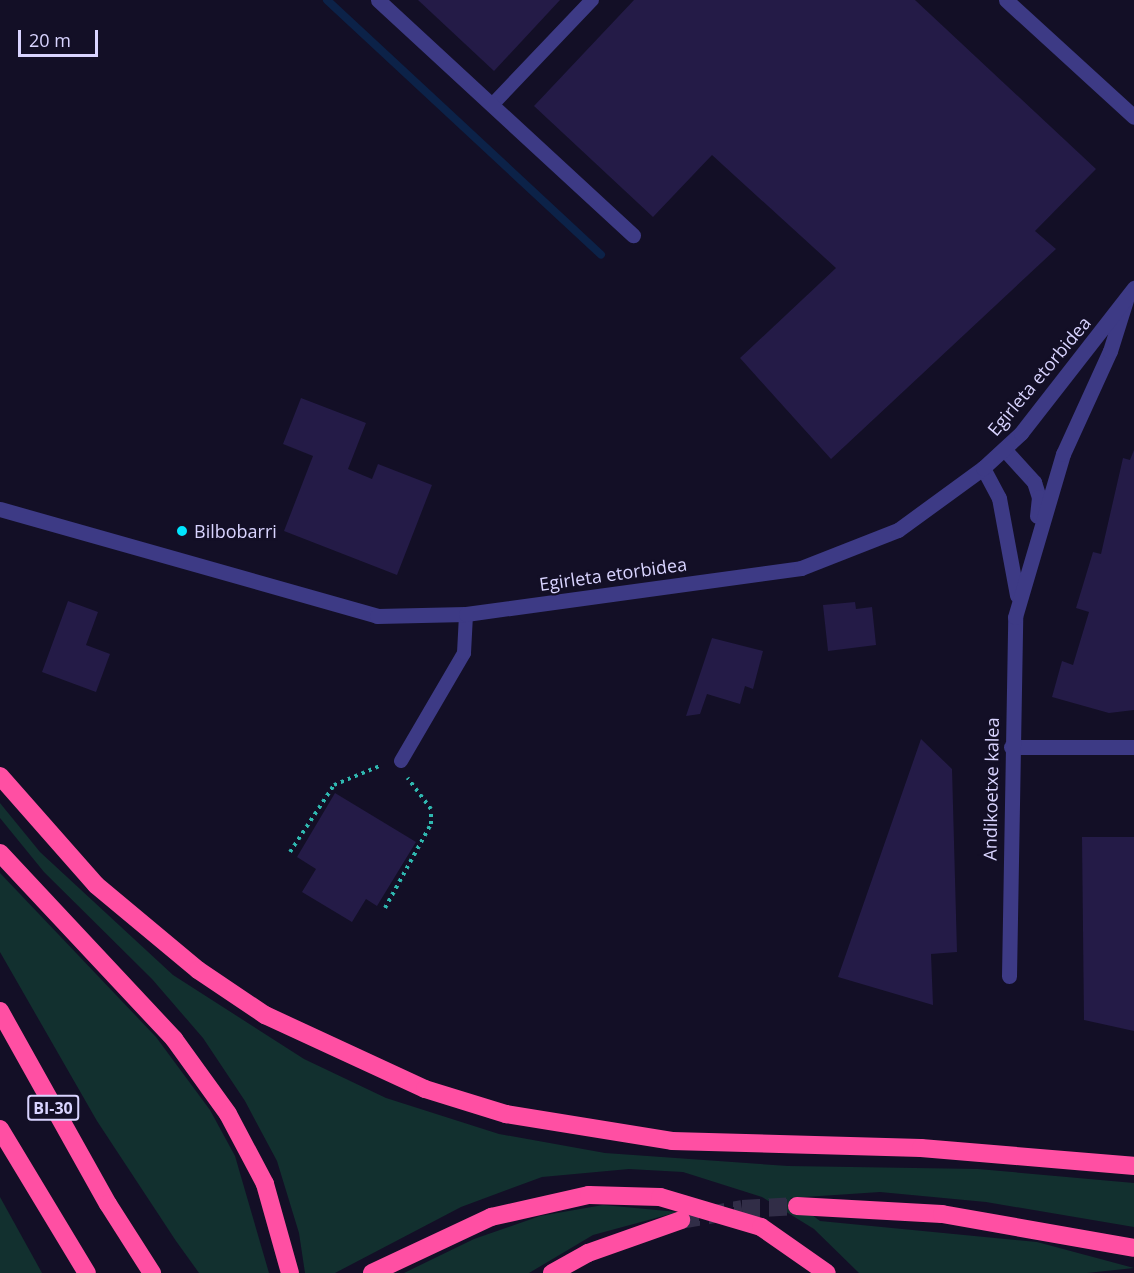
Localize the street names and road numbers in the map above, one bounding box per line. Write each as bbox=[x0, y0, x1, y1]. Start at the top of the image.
street label: Egirleta etorbidea bbox=[983, 312, 1095, 440]
street label: Egirleta etorbidea bbox=[538, 553, 688, 595]
street label: Andikoetxe kalea bbox=[979, 717, 1003, 861]
road number: BI-30 bbox=[26, 1095, 80, 1121]

